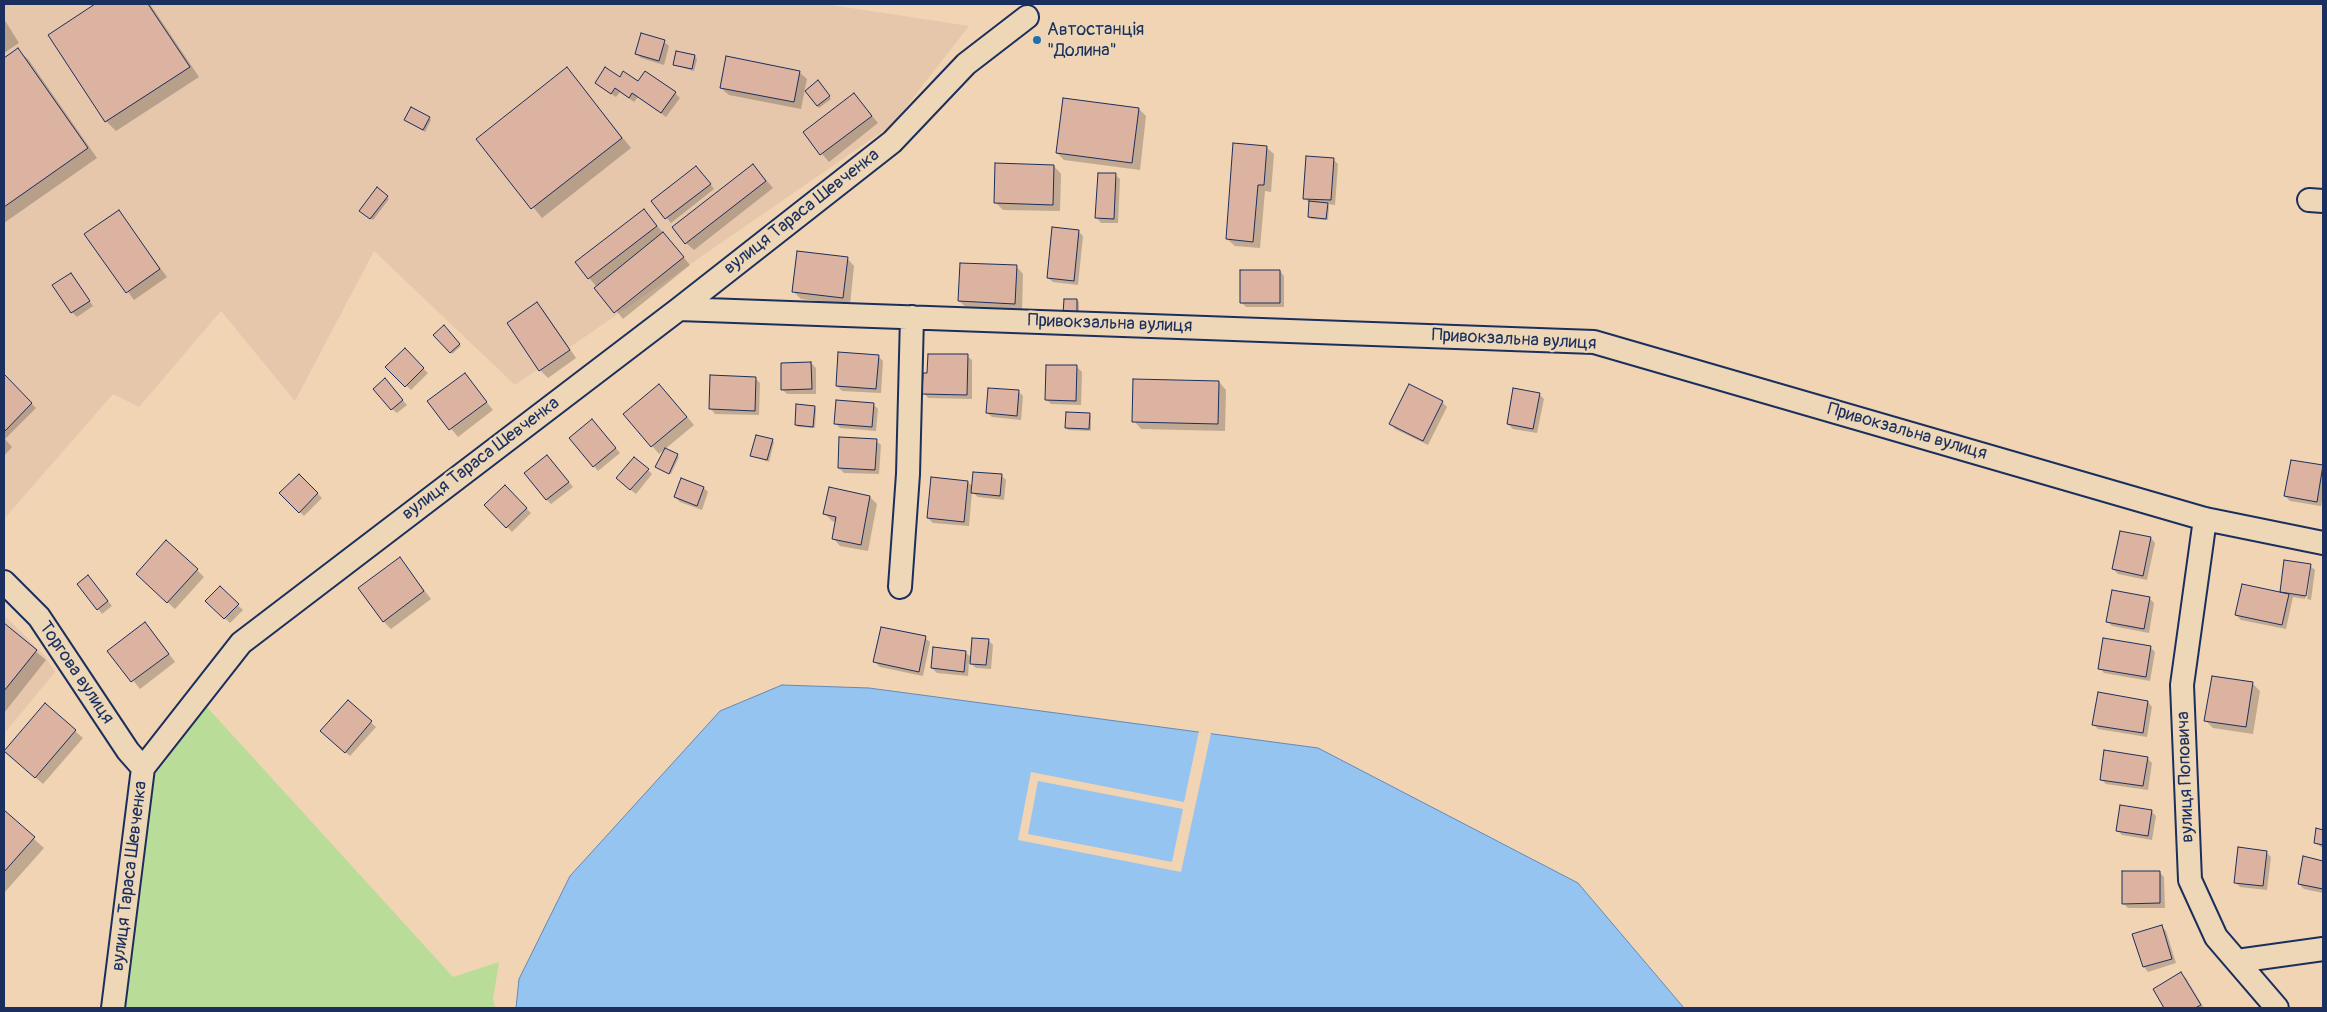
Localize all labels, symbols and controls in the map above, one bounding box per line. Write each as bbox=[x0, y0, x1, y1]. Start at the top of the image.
place label: Автостанція "Долина" bbox=[1047, 19, 1144, 62]
marker: Автостанція "Долина" bbox=[1031, 34, 1043, 46]
street label: вулиця Тараса Шевченка bbox=[720, 145, 884, 279]
street label: Привокзальна вулиця bbox=[1027, 310, 1193, 338]
street label: Привокзальна вулиця bbox=[1431, 325, 1597, 355]
street label: вулиця Тараса Шевченка bbox=[398, 393, 564, 525]
street label: Привокзальна вулиця bbox=[1825, 399, 1989, 465]
street label: Торгова вулиця bbox=[34, 618, 118, 728]
street label: вулиця Поповича bbox=[2173, 711, 2199, 843]
street label: вулиця Тараса Шевченка bbox=[108, 780, 152, 972]

